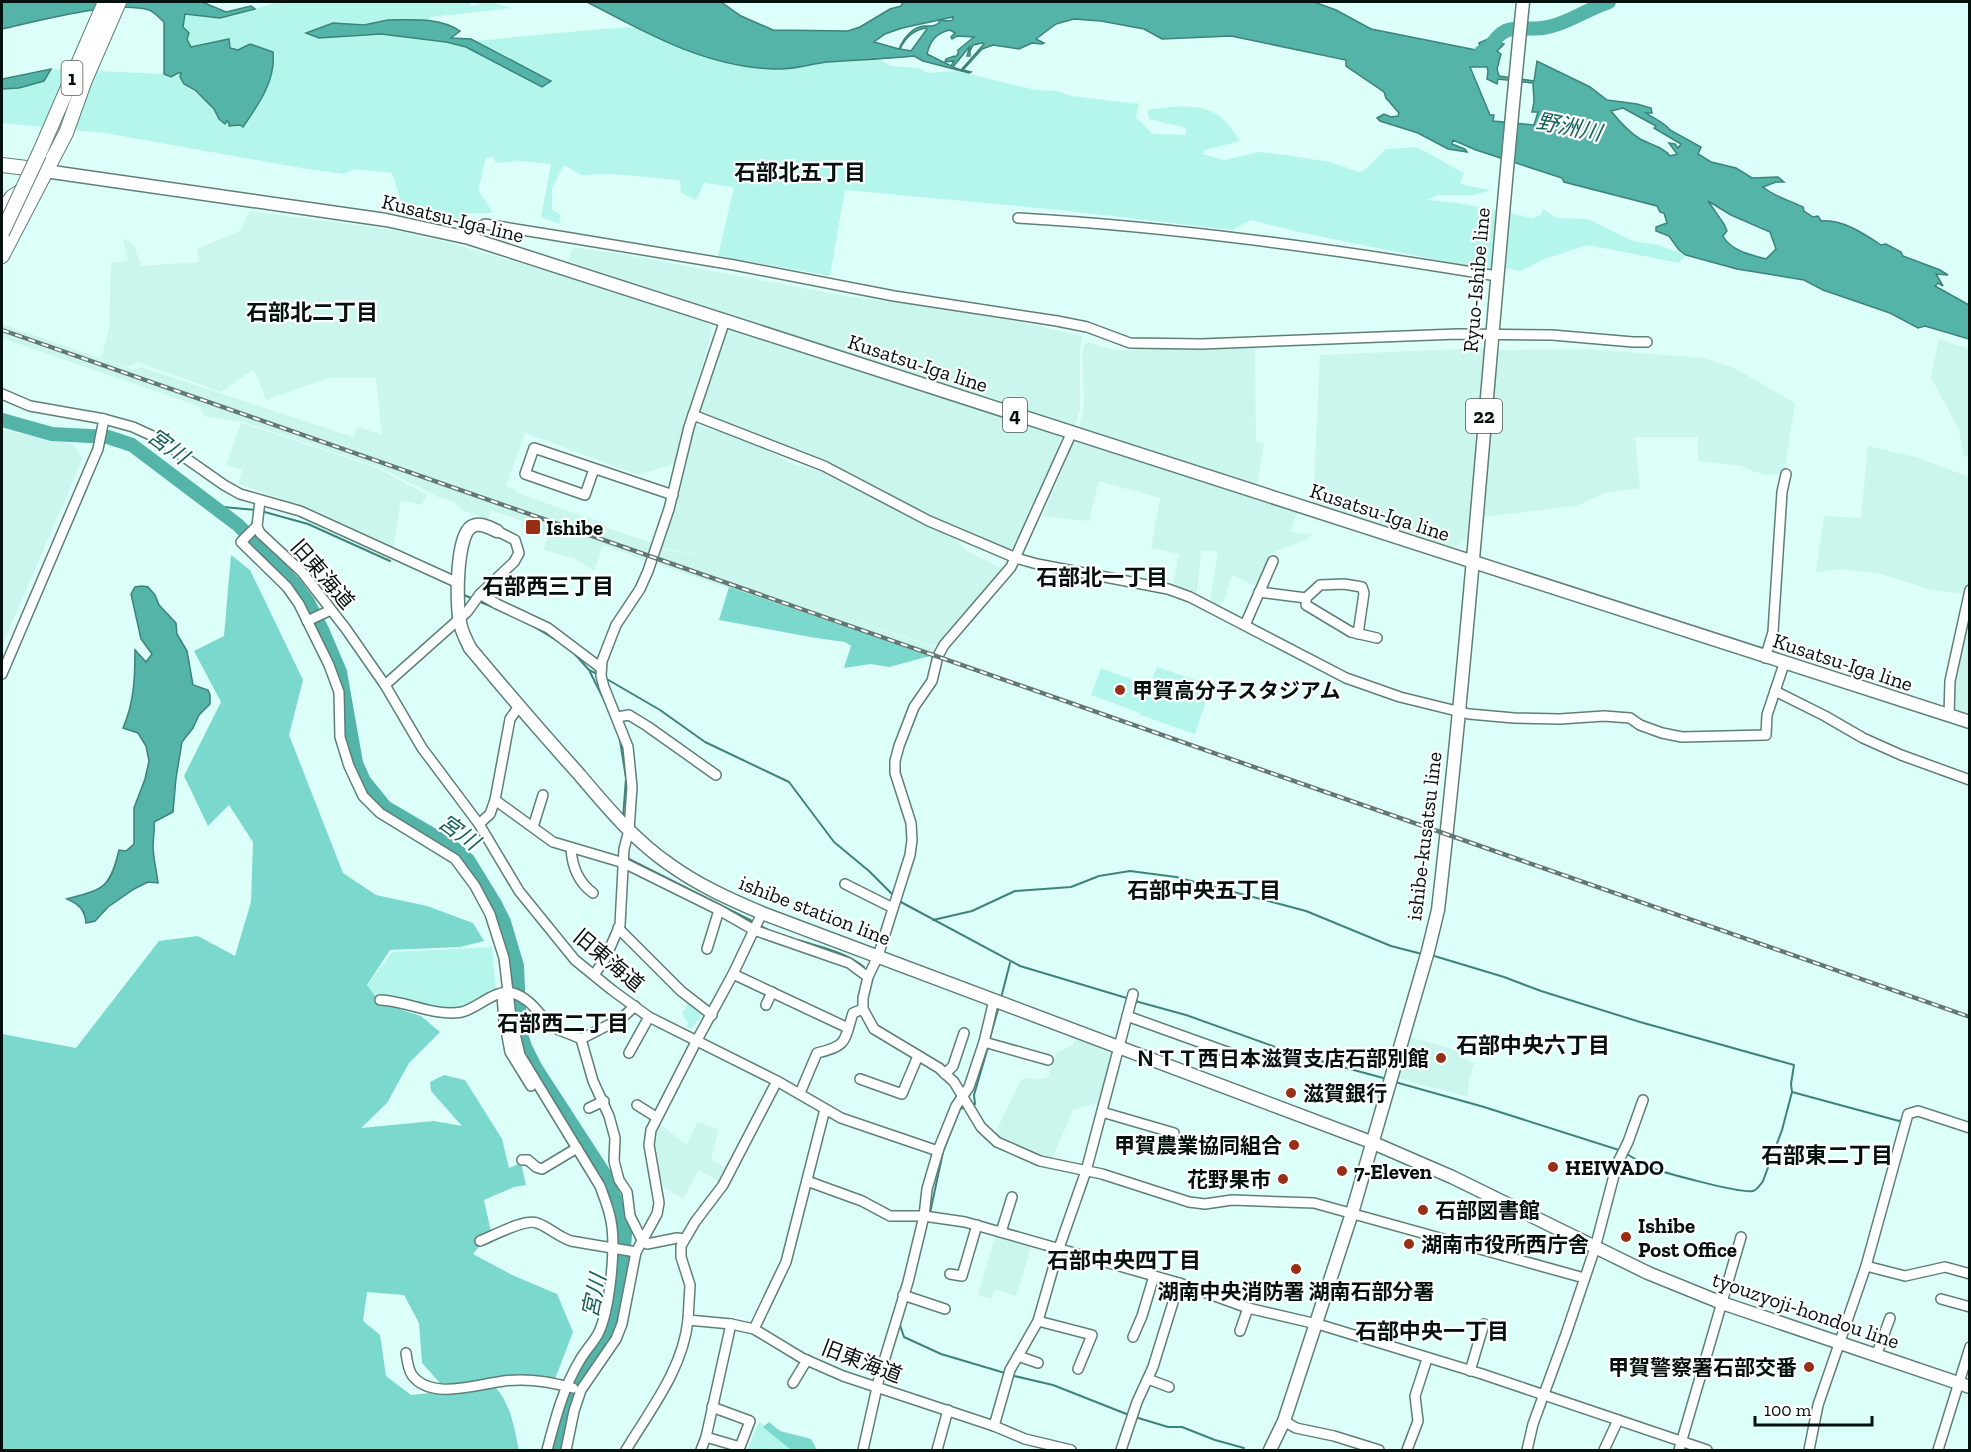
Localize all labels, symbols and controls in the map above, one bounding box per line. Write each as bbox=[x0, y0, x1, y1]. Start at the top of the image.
road number: 1 bbox=[62, 61, 82, 95]
water label: 野洲川 bbox=[1534, 107, 1606, 147]
district label: 石部北五丁目 bbox=[734, 159, 866, 186]
street label: Kusatsu-Iga line bbox=[379, 188, 527, 248]
street label: Ryuo-Ishibe line bbox=[1457, 206, 1495, 354]
district label: 石部北二丁目 bbox=[246, 299, 378, 326]
street label: Kusatsu-Iga line bbox=[845, 329, 991, 397]
road number: 4 bbox=[1003, 398, 1027, 432]
road number: 22 bbox=[1466, 399, 1502, 433]
water label: 宮川 bbox=[142, 422, 195, 471]
street label: Kusatsu-Iga line bbox=[1307, 478, 1453, 546]
place label: Ishibe bbox=[546, 515, 603, 540]
marker: Ishibe bbox=[524, 518, 542, 536]
street label: 旧東海道 bbox=[286, 534, 360, 614]
district label: 石部北一丁目 bbox=[1036, 564, 1168, 591]
district label: 石部西三丁目 bbox=[482, 573, 614, 600]
street label: Kusatsu-Iga line bbox=[1770, 628, 1916, 696]
place label: 甲賀高分子スタジアム bbox=[1132, 678, 1341, 703]
marker: 甲賀高分子スタジアム bbox=[1113, 683, 1127, 697]
street label: ishibe-kusatsu line bbox=[1401, 750, 1447, 922]
water label: 宮川 bbox=[433, 808, 486, 857]
street label: ishibe station line bbox=[736, 870, 894, 950]
district label: 石部中央五丁目 bbox=[1127, 877, 1281, 904]
street label: 旧東海道 bbox=[569, 923, 649, 997]
district label: 石部西二丁目 bbox=[497, 1010, 629, 1037]
district label: 石部中央六丁目 bbox=[1456, 1032, 1610, 1059]
place label: ＮＴＴ西日本滋賀支店石部別館 bbox=[1135, 1046, 1429, 1071]
marker: ＮＴＴ西日本滋賀支店石部別館 bbox=[1434, 1051, 1448, 1065]
place label: 滋賀銀行 bbox=[1303, 1081, 1387, 1106]
marker: 滋賀銀行 bbox=[1284, 1086, 1298, 1100]
place label: 甲賀農業協同組合 bbox=[1114, 1133, 1282, 1158]
marker: 甲賀農業協同組合 bbox=[1287, 1138, 1301, 1152]
district label: 石部東二丁目 bbox=[1761, 1142, 1893, 1169]
place label: HEIWADO bbox=[1565, 1155, 1664, 1180]
place label: 7-Eleven bbox=[1354, 1159, 1433, 1184]
marker: HEIWADO bbox=[1546, 1160, 1560, 1174]
marker: 7-Eleven bbox=[1335, 1164, 1349, 1178]
place label: 花野果市 bbox=[1187, 1167, 1271, 1192]
marker: 花野果市 bbox=[1276, 1172, 1290, 1186]
place label: 石部図書館 bbox=[1435, 1198, 1540, 1223]
marker: 石部図書館 bbox=[1416, 1203, 1430, 1217]
place label: Ishibe Post Office bbox=[1638, 1213, 1737, 1262]
marker: Ishibe Post Office bbox=[1619, 1230, 1633, 1244]
place label: 湖南市役所西庁舎 bbox=[1421, 1232, 1589, 1257]
marker: 湖南市役所西庁舎 bbox=[1402, 1237, 1416, 1251]
district label: 石部中央四丁目 bbox=[1047, 1247, 1201, 1274]
marker: 湖南中央消防署 湖南石部分署 bbox=[1289, 1262, 1303, 1276]
street label: tyouzyoji-hondou line bbox=[1709, 1266, 1903, 1355]
water label: 宮川 bbox=[576, 1270, 612, 1320]
place label: 湖南中央消防署 湖南石部分署 bbox=[1158, 1279, 1434, 1304]
district label: 石部中央一丁目 bbox=[1355, 1318, 1509, 1345]
street label: 旧東海道 bbox=[818, 1334, 906, 1388]
place label: 甲賀警察署石部交番 bbox=[1608, 1355, 1797, 1380]
marker: 甲賀警察署石部交番 bbox=[1802, 1360, 1816, 1374]
scale bar bbox=[1755, 1389, 1872, 1427]
text: 100 m bbox=[1764, 1399, 1812, 1421]

